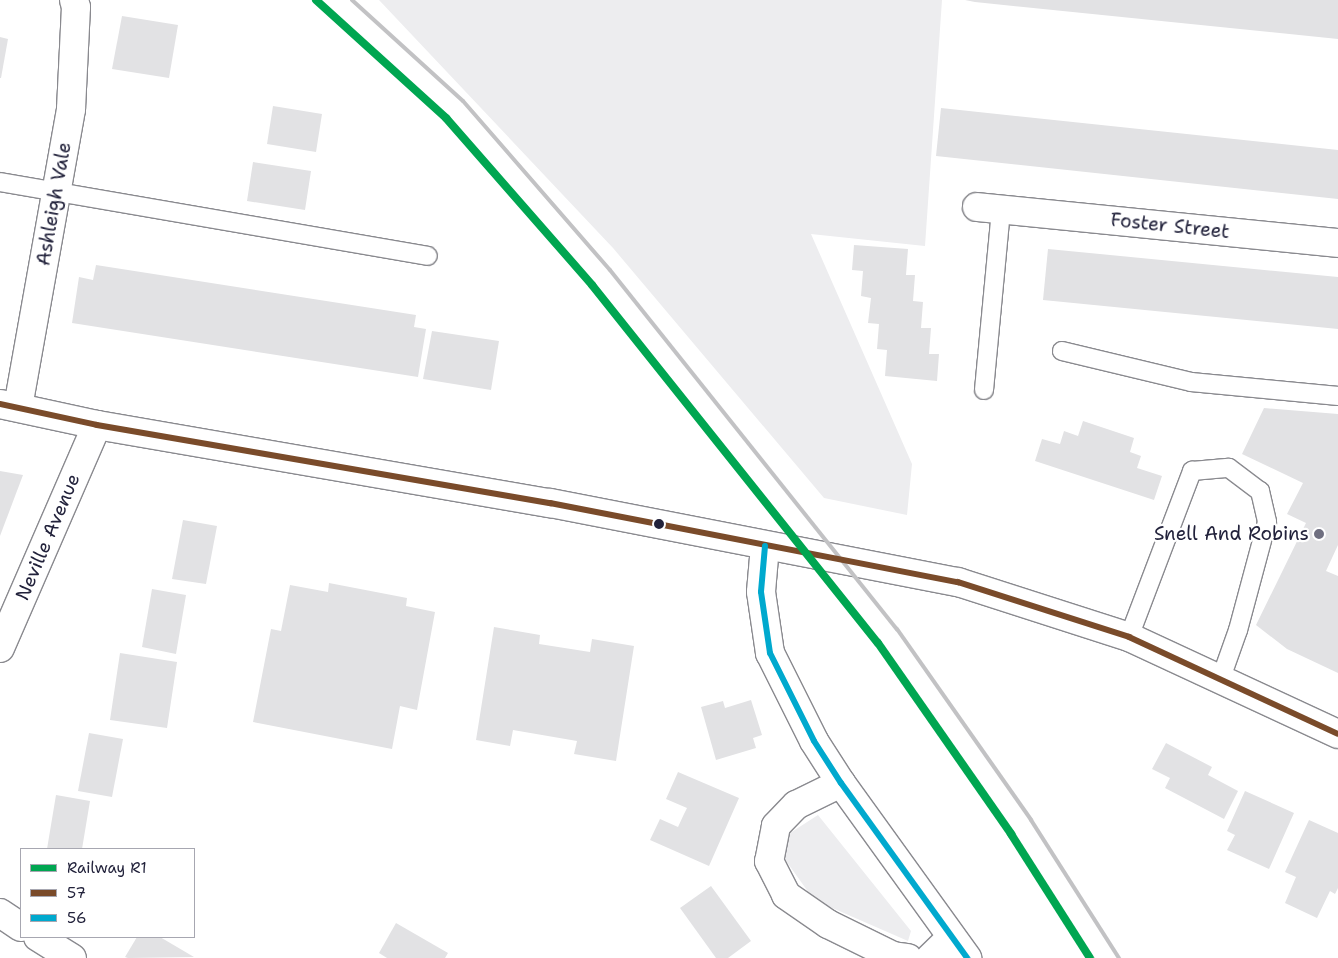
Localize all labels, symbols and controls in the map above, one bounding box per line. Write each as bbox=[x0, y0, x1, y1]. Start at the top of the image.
street label: Ashleigh Vale bbox=[32, 141, 76, 267]
street label: Foster Street bbox=[1109, 208, 1231, 244]
street label: Neville Avenue bbox=[11, 470, 85, 604]
unlabelled marker bbox=[654, 519, 664, 529]
place label: Snell And Robins bbox=[1154, 523, 1309, 545]
marker: Snell And Robins bbox=[1313, 528, 1325, 540]
legend bbox=[20, 848, 195, 938]
text: Railway R1 bbox=[67, 858, 147, 878]
text: 57 bbox=[67, 883, 86, 903]
text: 56 bbox=[67, 908, 86, 928]

